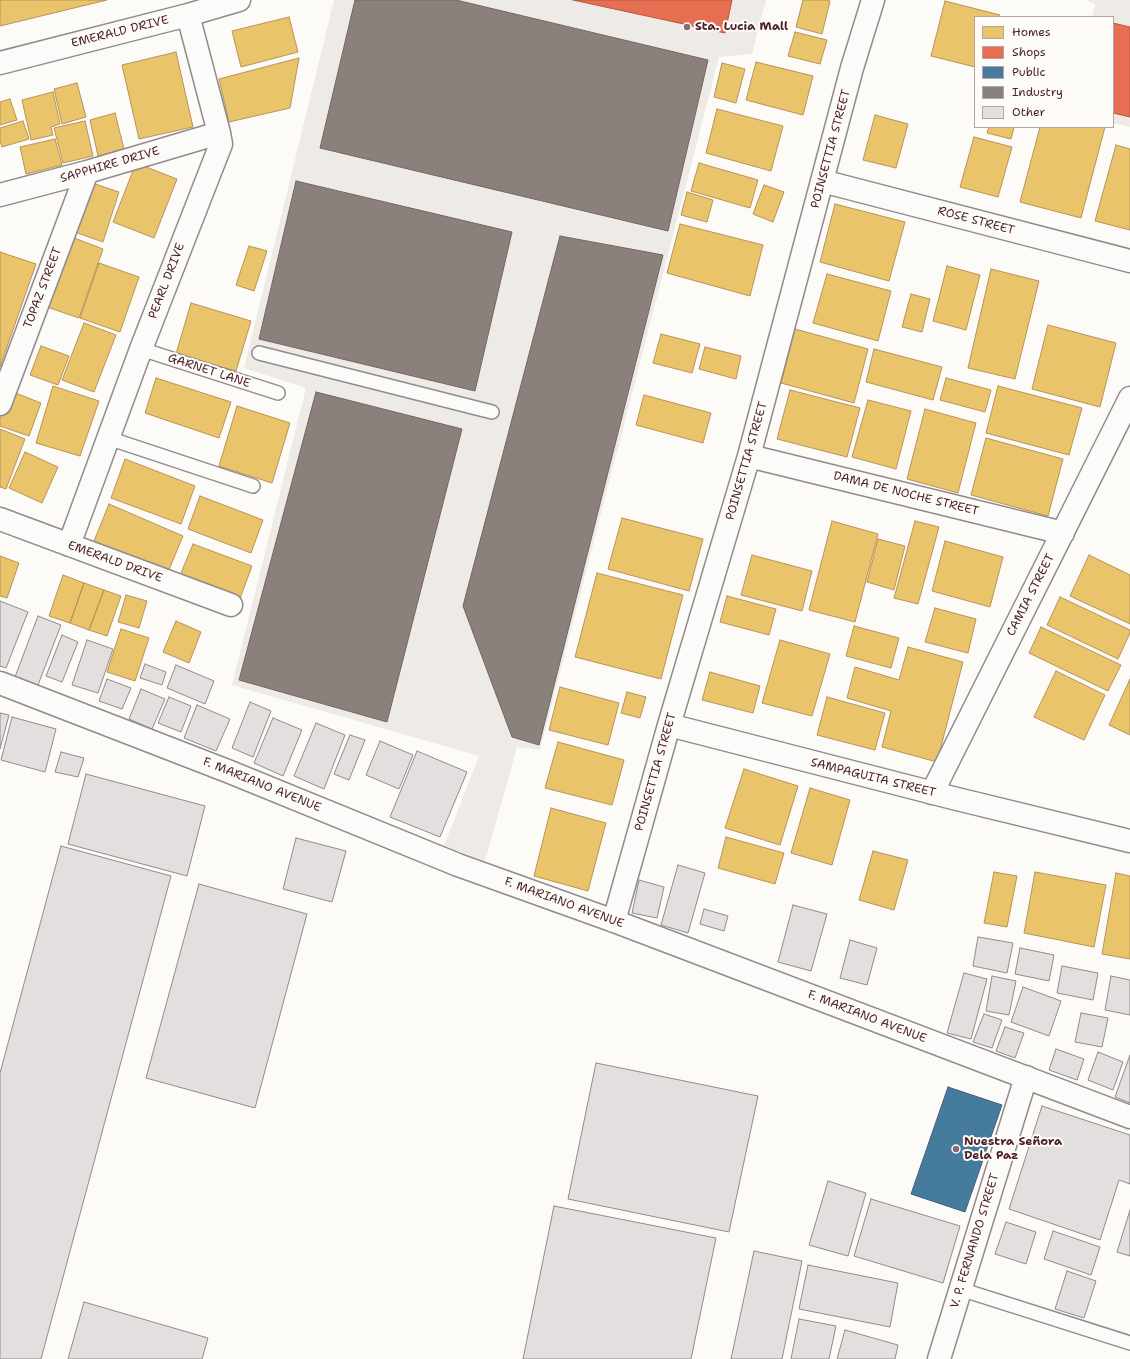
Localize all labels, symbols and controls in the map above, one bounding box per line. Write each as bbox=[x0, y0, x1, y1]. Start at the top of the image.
street label: EMERALD DRIVE bbox=[70, 13, 170, 51]
legend bbox=[974, 16, 1114, 128]
place label: Sta. Lucia Mall bbox=[695, 20, 788, 34]
marker: Sta. Lucia Mall bbox=[682, 22, 692, 32]
text: Homes bbox=[1012, 24, 1051, 40]
text: Shops bbox=[1012, 44, 1046, 60]
text: Public bbox=[1012, 64, 1046, 80]
text: Industry bbox=[1012, 84, 1063, 100]
street label: POINSETTIA STREET bbox=[808, 88, 854, 210]
text: Other bbox=[1012, 104, 1045, 120]
street label: SAPPHIRE DRIVE bbox=[59, 144, 161, 186]
street label: ROSE STREET bbox=[936, 204, 1016, 238]
street label: PEARL DRIVE bbox=[146, 241, 188, 321]
street label: TOPAZ STREET bbox=[21, 245, 65, 331]
street label: GARNET LANE bbox=[166, 351, 252, 391]
street label: POINSETTIA STREET bbox=[723, 400, 771, 522]
street label: DAMA DE NOCHE STREET bbox=[832, 469, 980, 519]
street label: EMERALD DRIVE bbox=[66, 538, 164, 586]
street label: CAMIA STREET bbox=[1004, 552, 1058, 638]
street label: POINSETTIA STREET bbox=[632, 711, 680, 833]
street label: F. MARIANO AVENUE bbox=[201, 755, 323, 815]
street label: SAMPAGUITA STREET bbox=[809, 755, 937, 801]
street label: F. MARIANO AVENUE bbox=[502, 875, 626, 931]
street label: F. MARIANO AVENUE bbox=[806, 988, 928, 1046]
place label: Nuestra Señora Dela Paz bbox=[964, 1135, 1062, 1163]
marker: Nuestra Señora Dela Paz bbox=[951, 1144, 961, 1154]
street label: V. P. FERNANDO STREET bbox=[948, 1172, 1002, 1310]

